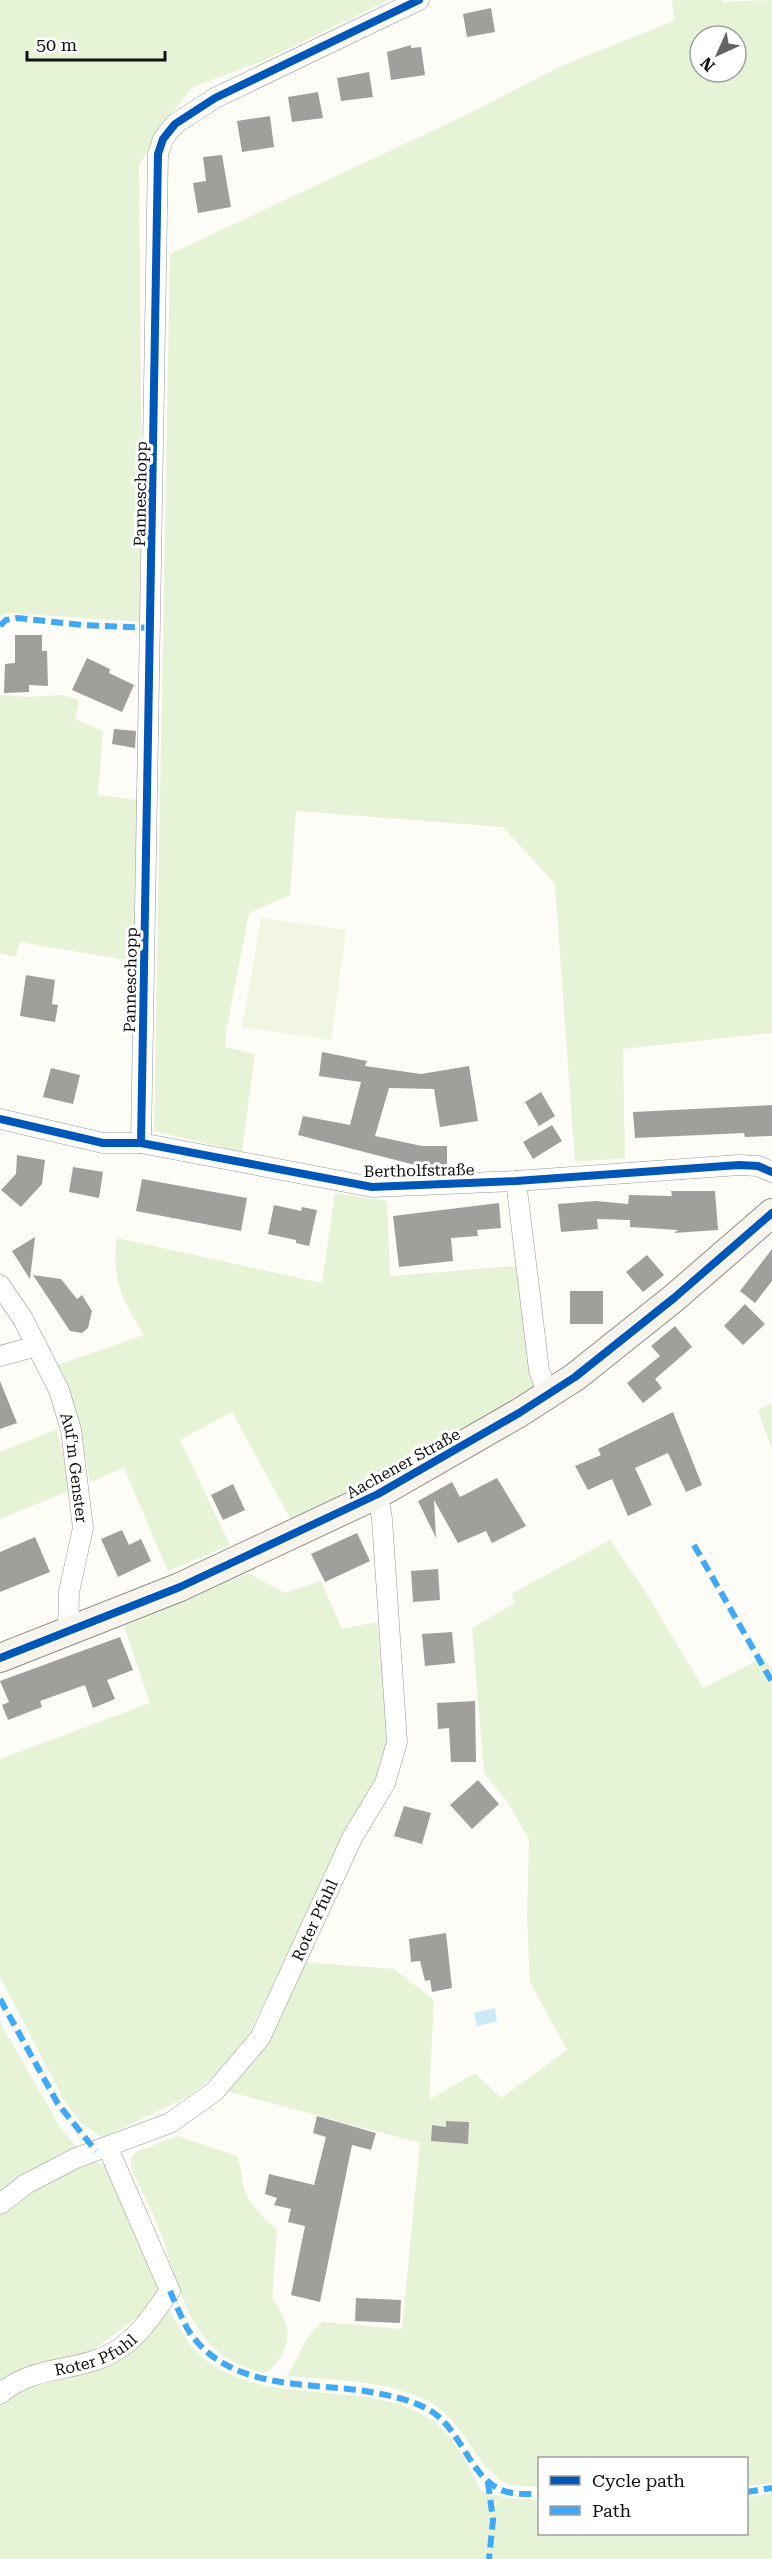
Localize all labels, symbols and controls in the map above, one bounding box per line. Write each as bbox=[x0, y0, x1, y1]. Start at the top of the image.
scale bar bbox=[27, 24, 165, 62]
north arrow bbox=[688, 24, 748, 84]
text: 50 m bbox=[36, 34, 77, 55]
text: N bbox=[697, 53, 719, 75]
street label: Panneschopp bbox=[130, 441, 151, 547]
street label: Panneschopp bbox=[120, 927, 141, 1033]
street label: Bertholfstraße bbox=[363, 1160, 475, 1181]
street label: Auf'm Genster bbox=[56, 1410, 91, 1524]
street label: Aachener Straße bbox=[343, 1424, 464, 1503]
street label: Roter Pfuhl bbox=[288, 1876, 342, 1964]
street label: Roter Pfuhl bbox=[53, 2330, 141, 2380]
legend bbox=[538, 2457, 748, 2535]
text: Cycle path bbox=[592, 2470, 685, 2491]
text: Path bbox=[592, 2500, 631, 2521]

